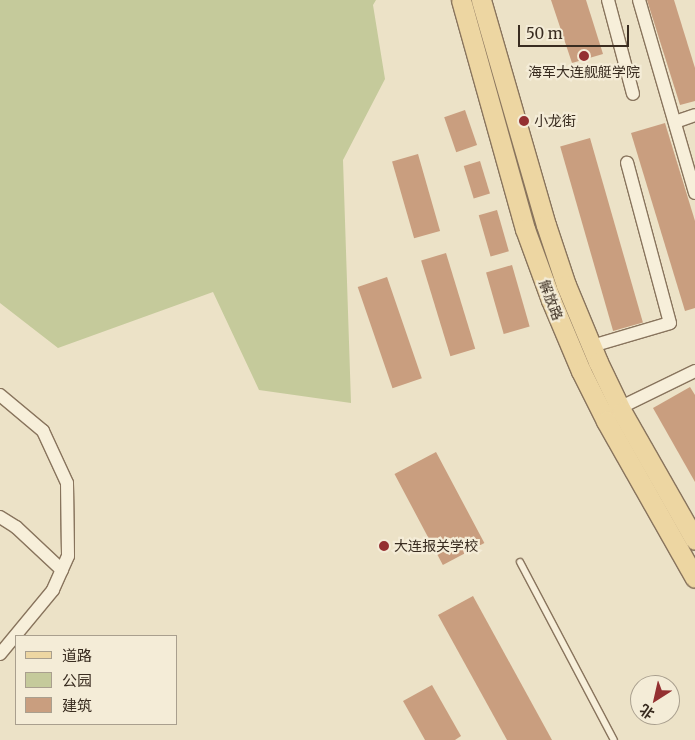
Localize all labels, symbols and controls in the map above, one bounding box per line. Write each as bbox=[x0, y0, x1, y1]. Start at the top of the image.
scale bar bbox=[520, 15, 631, 47]
text: 50 m bbox=[526, 24, 563, 43]
marker: 海军大连舰艇学院 bbox=[578, 50, 590, 62]
place label: 海军大连舰艇学院 bbox=[528, 64, 640, 80]
place label: 小龙街 bbox=[534, 113, 576, 129]
marker: 小龙街 bbox=[518, 115, 530, 127]
street label: 解放路 bbox=[536, 277, 566, 323]
place label: 大连报关学校 bbox=[394, 538, 478, 554]
marker: 大连报关学校 bbox=[378, 540, 390, 552]
legend bbox=[15, 635, 178, 725]
text: 道路 bbox=[62, 646, 92, 665]
text: 公园 bbox=[62, 671, 92, 690]
north arrow bbox=[630, 675, 680, 725]
text: 建筑 bbox=[62, 696, 92, 715]
text: 北 bbox=[636, 700, 658, 723]

